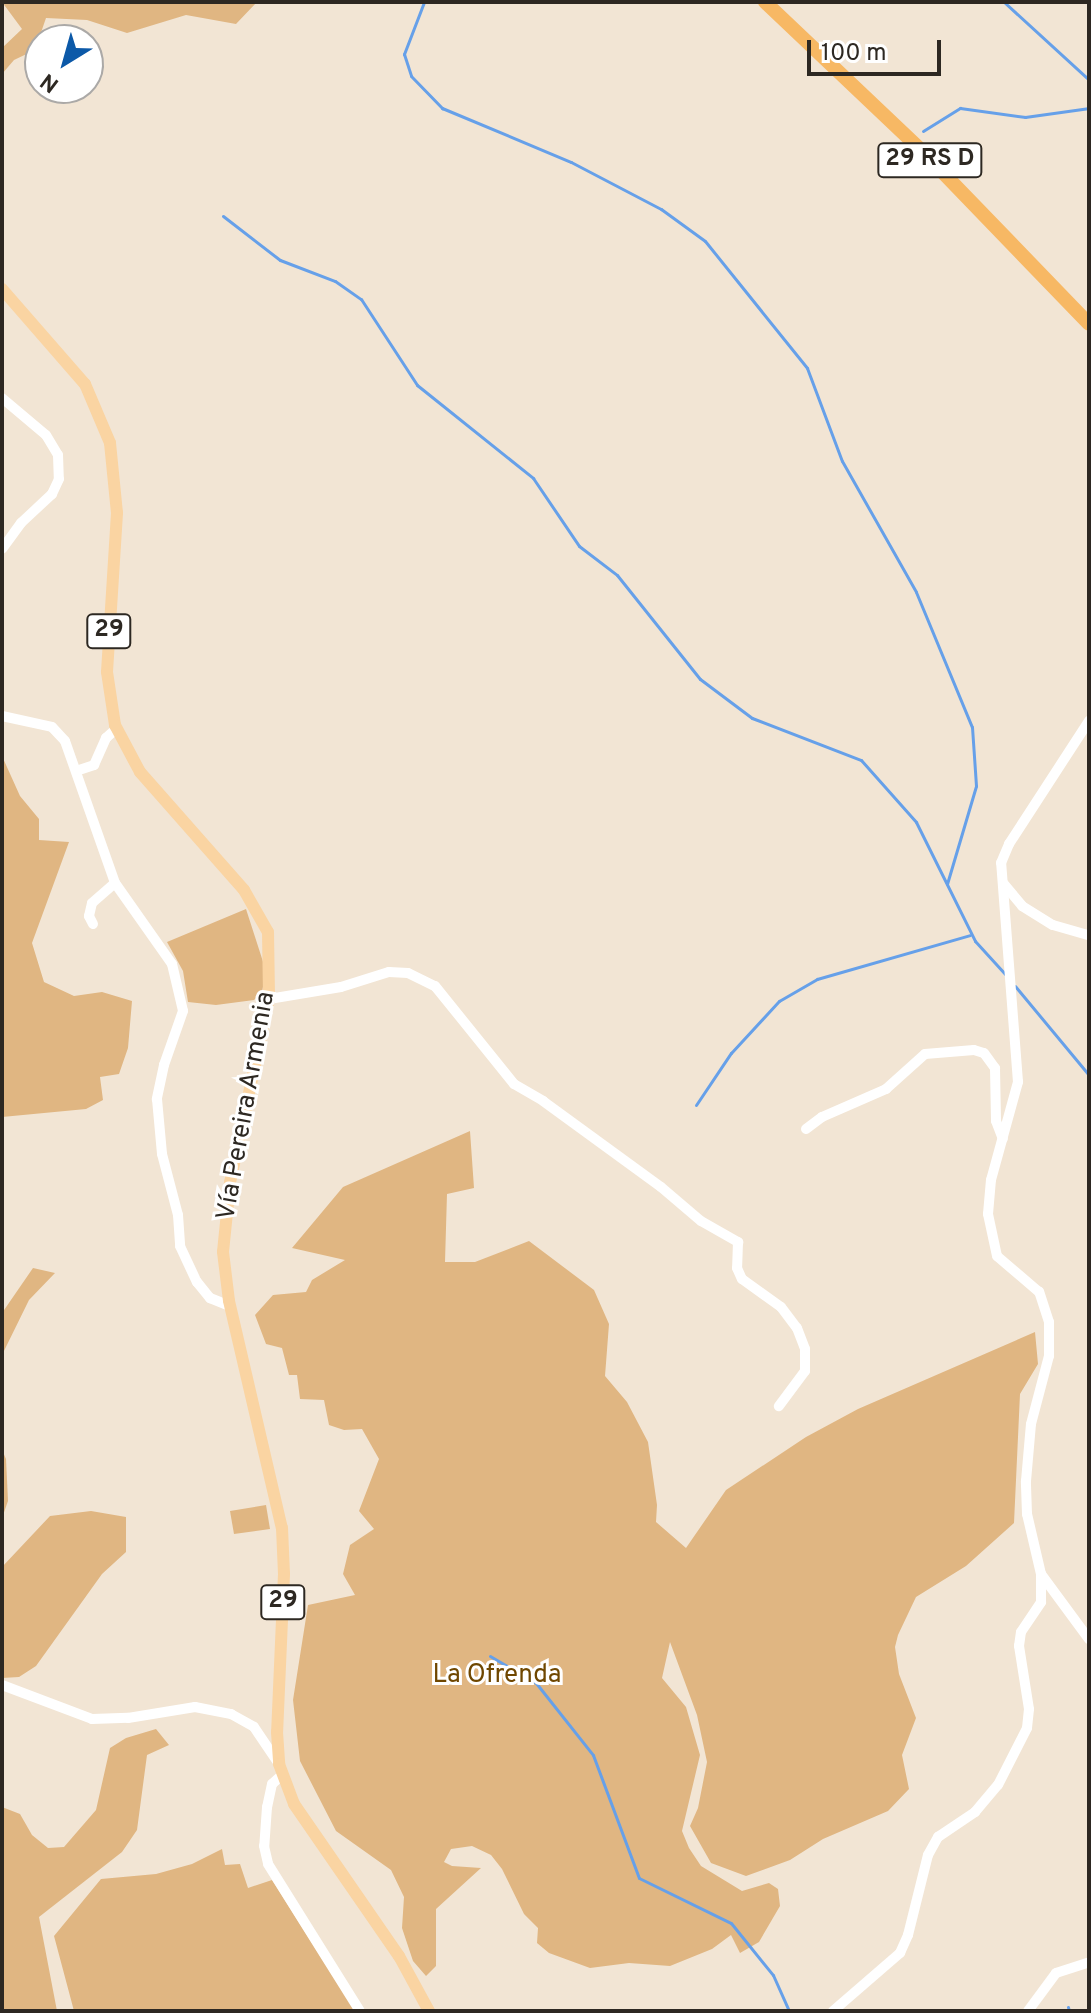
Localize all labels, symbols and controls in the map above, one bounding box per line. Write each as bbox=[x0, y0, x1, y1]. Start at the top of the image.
north arrow bbox=[24, 24, 104, 104]
scale bar bbox=[811, 24, 945, 74]
text: 100 m bbox=[821, 39, 887, 69]
text: N bbox=[36, 66, 65, 98]
road number: 29 RS D bbox=[876, 140, 984, 180]
road number: 29 bbox=[85, 611, 133, 651]
street label: Vía Pereira Armenia bbox=[211, 989, 283, 1223]
road number: 29 bbox=[259, 1582, 307, 1622]
park label: La Ofrenda bbox=[433, 1660, 561, 1692]

